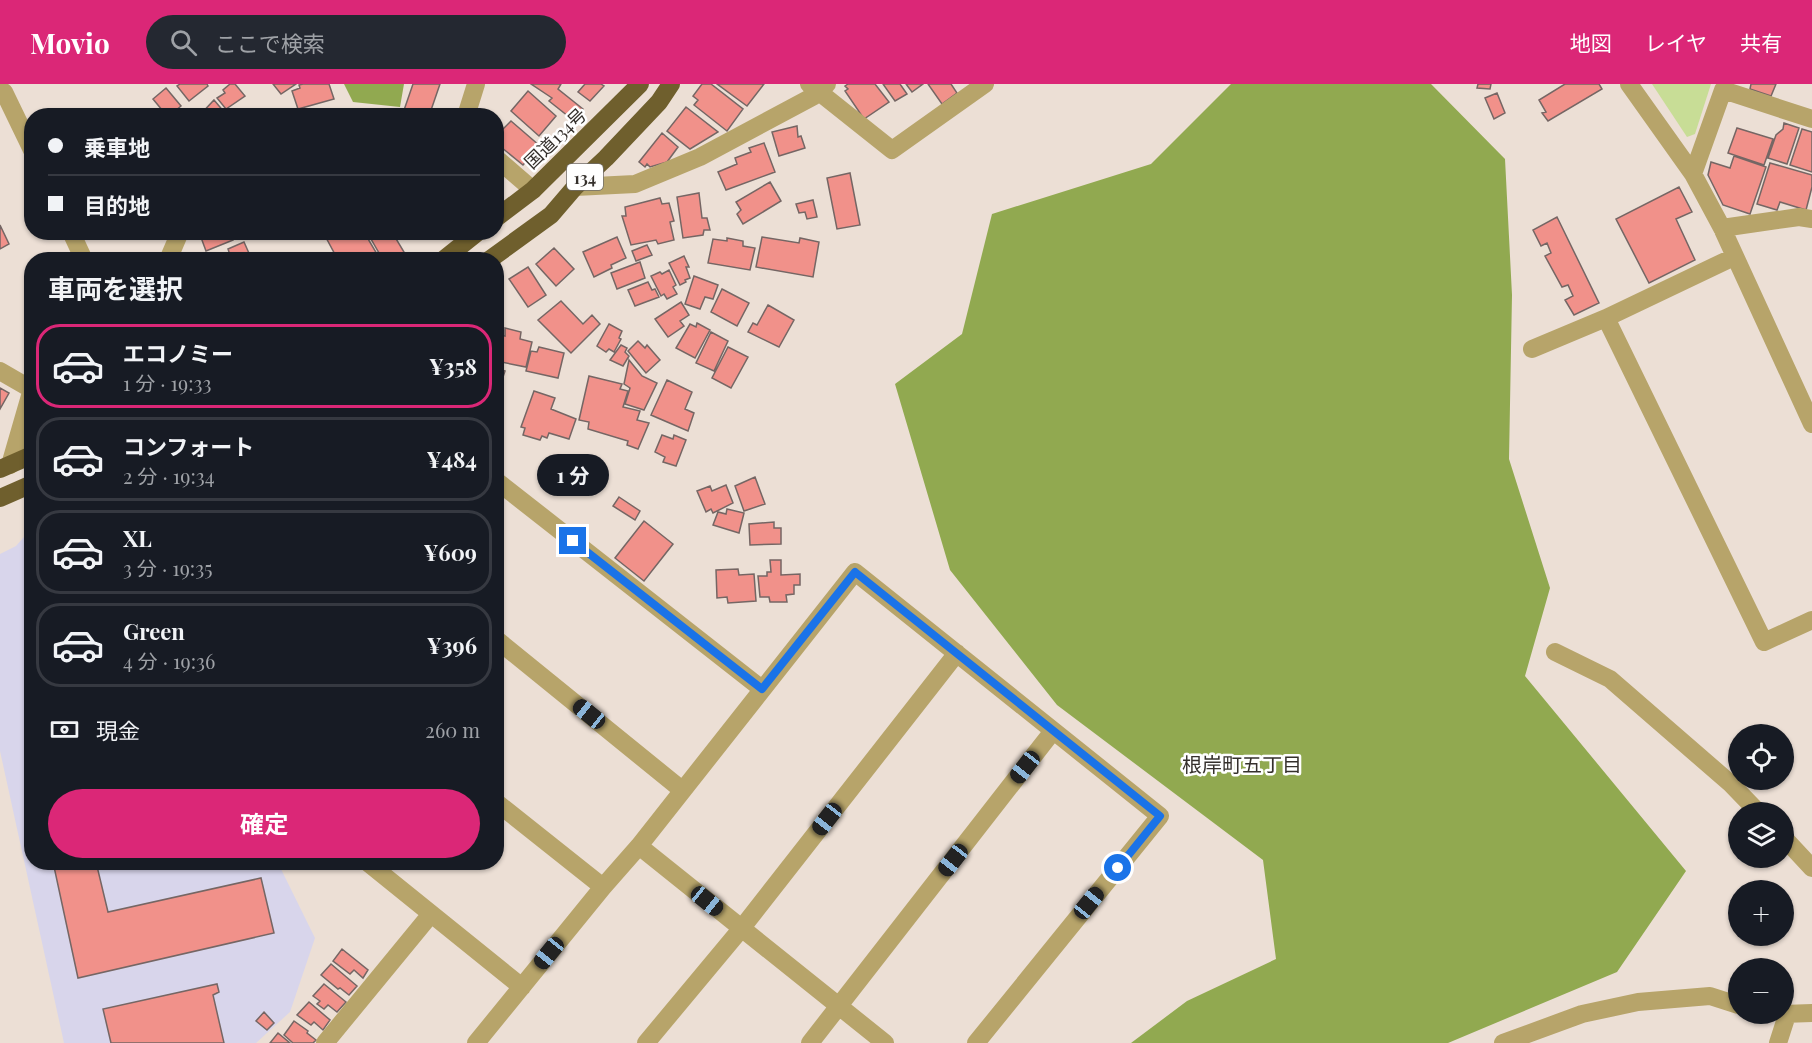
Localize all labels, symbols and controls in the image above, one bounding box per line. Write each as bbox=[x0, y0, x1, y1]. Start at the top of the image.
search box bbox=[146, 15, 566, 69]
text: Movio bbox=[30, 24, 110, 61]
icon: search bbox=[167, 26, 200, 59]
text: ここで検索 bbox=[215, 28, 325, 58]
text: 地図 bbox=[1570, 28, 1612, 56]
text: レイヤ bbox=[1645, 28, 1707, 56]
text: 共有 bbox=[1740, 28, 1782, 56]
street label: 国道134号 bbox=[519, 102, 591, 174]
text: 乗車地 bbox=[84, 132, 150, 162]
road number: 134 bbox=[567, 164, 603, 190]
text: 目的地 bbox=[84, 190, 150, 220]
text: 車両を選択 bbox=[48, 270, 183, 306]
text: エコノミー bbox=[123, 338, 233, 368]
icon: car bbox=[51, 339, 105, 393]
text: ¥358 bbox=[429, 351, 477, 381]
text: 1 分 · 19:33 bbox=[123, 369, 212, 396]
text: コンフォート bbox=[123, 431, 254, 461]
icon: car bbox=[51, 432, 105, 486]
text: ¥484 bbox=[427, 444, 477, 474]
callout: 1 分 bbox=[537, 454, 609, 496]
text: 1 分 bbox=[557, 461, 589, 488]
text: 2 分 · 19:34 bbox=[123, 462, 215, 489]
text: XL bbox=[123, 523, 152, 553]
icon: car bbox=[51, 525, 105, 579]
route end bbox=[559, 527, 586, 554]
text: ¥609 bbox=[423, 537, 477, 567]
text: 3 分 · 19:35 bbox=[123, 554, 212, 581]
text: Green bbox=[123, 616, 185, 646]
icon: car bbox=[51, 618, 105, 672]
text: ¥396 bbox=[427, 630, 477, 660]
text: 4 分 · 19:36 bbox=[123, 647, 215, 674]
car bbox=[569, 696, 609, 732]
icon: cash bbox=[48, 713, 81, 746]
text: 現金 bbox=[96, 715, 140, 745]
text: 260 m bbox=[425, 716, 480, 743]
map controls bbox=[1728, 724, 1794, 1024]
button: locate bbox=[1728, 724, 1794, 790]
car bbox=[1007, 747, 1043, 787]
district label: 根岸町五丁目 bbox=[1182, 750, 1302, 777]
button: 確定 bbox=[48, 789, 480, 858]
car bbox=[809, 799, 845, 839]
button: layers bbox=[1728, 802, 1794, 868]
car bbox=[935, 840, 971, 880]
route start bbox=[1104, 854, 1131, 881]
button: + bbox=[1728, 880, 1794, 946]
car bbox=[687, 883, 727, 919]
car bbox=[1071, 883, 1107, 923]
car bbox=[531, 933, 567, 973]
button: − bbox=[1728, 958, 1794, 1024]

